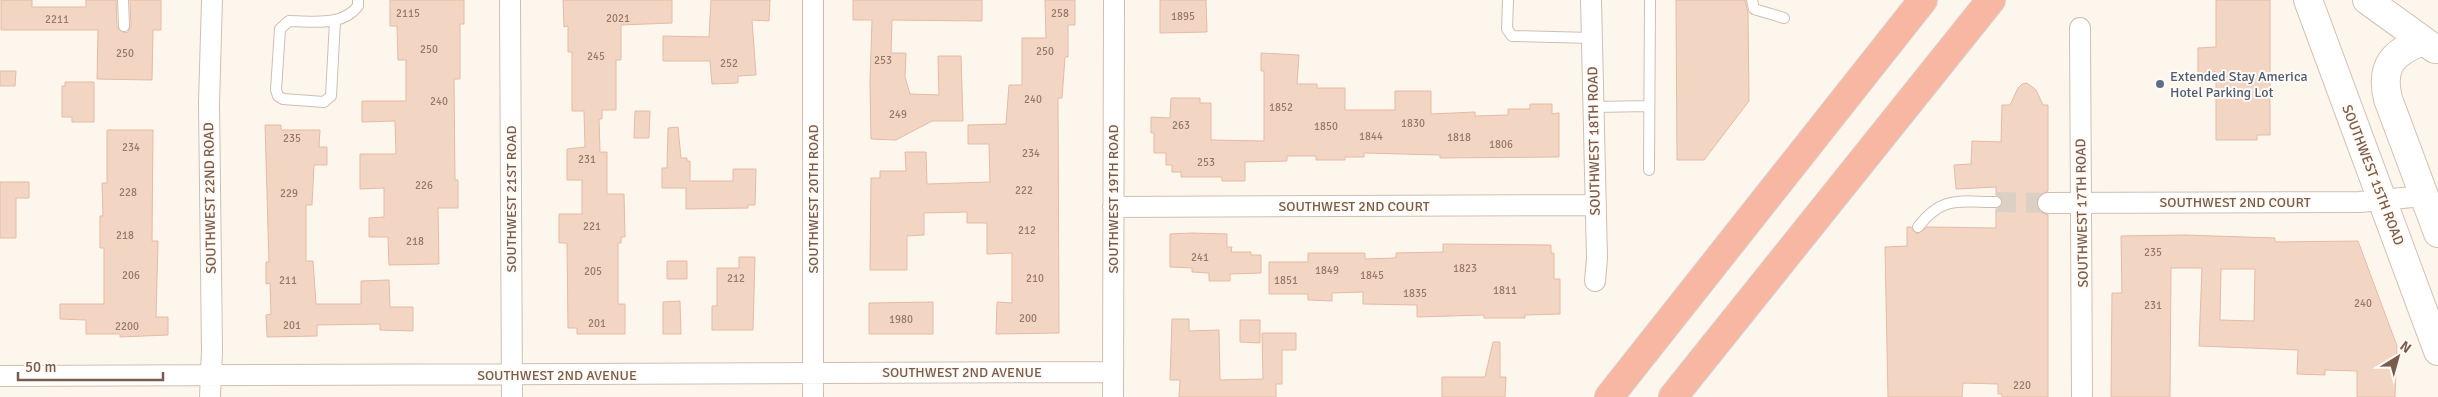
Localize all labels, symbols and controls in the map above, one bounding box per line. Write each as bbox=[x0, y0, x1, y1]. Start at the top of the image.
house number: 2115 bbox=[396, 7, 420, 20]
house number: 258 bbox=[1051, 7, 1069, 20]
house number: 1895 bbox=[1171, 10, 1195, 23]
house number: 2021 bbox=[606, 12, 630, 25]
house number: 2211 bbox=[45, 13, 69, 26]
house number: 250 bbox=[420, 43, 438, 56]
house number: 250 bbox=[1036, 45, 1054, 58]
house number: 250 bbox=[116, 47, 134, 60]
house number: 245 bbox=[587, 50, 605, 63]
house number: 253 bbox=[874, 54, 892, 67]
house number: 252 bbox=[720, 57, 738, 70]
street label: SOUTHWEST 18TH ROAD bbox=[1584, 66, 1604, 216]
place label: Extended Stay America Hotel Parking Lot bbox=[2170, 68, 2308, 101]
marker: Extended Stay America Hotel Parking Lot bbox=[2154, 78, 2166, 90]
house number: 240 bbox=[1024, 93, 1042, 106]
house number: 240 bbox=[430, 95, 448, 108]
house number: 1852 bbox=[1269, 101, 1293, 114]
street label: SOUTHWEST 15TH ROAD bbox=[2338, 102, 2408, 248]
house number: 249 bbox=[889, 108, 907, 121]
house number: 1830 bbox=[1401, 117, 1425, 130]
house number: 263 bbox=[1172, 119, 1190, 132]
house number: 1850 bbox=[1314, 120, 1338, 133]
street label: SOUTHWEST 22ND ROAD bbox=[200, 122, 220, 274]
street label: SOUTHWEST 20TH ROAD bbox=[805, 124, 822, 274]
street label: SOUTHWEST 19TH ROAD bbox=[1105, 124, 1122, 274]
street label: SOUTHWEST 21ST ROAD bbox=[503, 125, 520, 273]
house number: 1844 bbox=[1359, 130, 1383, 143]
house number: 1818 bbox=[1447, 131, 1471, 144]
house number: 235 bbox=[283, 132, 301, 145]
house number: 1806 bbox=[1489, 138, 1513, 151]
street label: SOUTHWEST 17TH ROAD bbox=[2072, 138, 2092, 288]
house number: 234 bbox=[122, 141, 140, 154]
house number: 234 bbox=[1022, 147, 1040, 160]
house number: 231 bbox=[578, 153, 596, 166]
house number: 253 bbox=[1197, 156, 1215, 169]
house number: 226 bbox=[415, 179, 433, 192]
house number: 222 bbox=[1015, 184, 1033, 197]
house number: 228 bbox=[119, 186, 137, 199]
house number: 229 bbox=[280, 187, 298, 200]
street label: SOUTHWEST 2ND COURT bbox=[2159, 194, 2311, 211]
street label: SOUTHWEST 2ND COURT bbox=[1278, 198, 1430, 215]
house number: 221 bbox=[583, 220, 601, 233]
house number: 212 bbox=[1018, 224, 1036, 237]
house number: 218 bbox=[116, 229, 134, 242]
house number: 218 bbox=[406, 235, 424, 248]
house number: 235 bbox=[2144, 246, 2162, 259]
house number: 241 bbox=[1191, 251, 1209, 264]
house number: 1823 bbox=[1453, 262, 1477, 275]
house number: 1849 bbox=[1315, 264, 1339, 277]
house number: 205 bbox=[584, 265, 602, 278]
house number: 206 bbox=[122, 269, 140, 282]
house number: 1845 bbox=[1360, 269, 1384, 282]
house number: 212 bbox=[727, 272, 745, 285]
house number: 210 bbox=[1026, 272, 1044, 285]
house number: 211 bbox=[279, 274, 297, 287]
house number: 1851 bbox=[1274, 274, 1298, 287]
house number: 1811 bbox=[1493, 284, 1517, 297]
house number: 1835 bbox=[1403, 287, 1427, 300]
house number: 240 bbox=[2354, 297, 2372, 310]
house number: 231 bbox=[2144, 299, 2162, 312]
house number: 200 bbox=[1019, 312, 1037, 325]
house number: 1980 bbox=[889, 313, 913, 326]
house number: 201 bbox=[588, 317, 606, 330]
house number: 201 bbox=[283, 319, 301, 332]
house number: 2200 bbox=[115, 320, 139, 333]
north arrow bbox=[2373, 332, 2423, 382]
text: N bbox=[2397, 337, 2415, 357]
scale bar bbox=[18, 350, 162, 382]
text: 50 m bbox=[25, 358, 56, 376]
street label: SOUTHWEST 2ND AVENUE bbox=[882, 364, 1042, 381]
street label: SOUTHWEST 2ND AVENUE bbox=[477, 367, 637, 384]
house number: 220 bbox=[2013, 379, 2031, 392]

